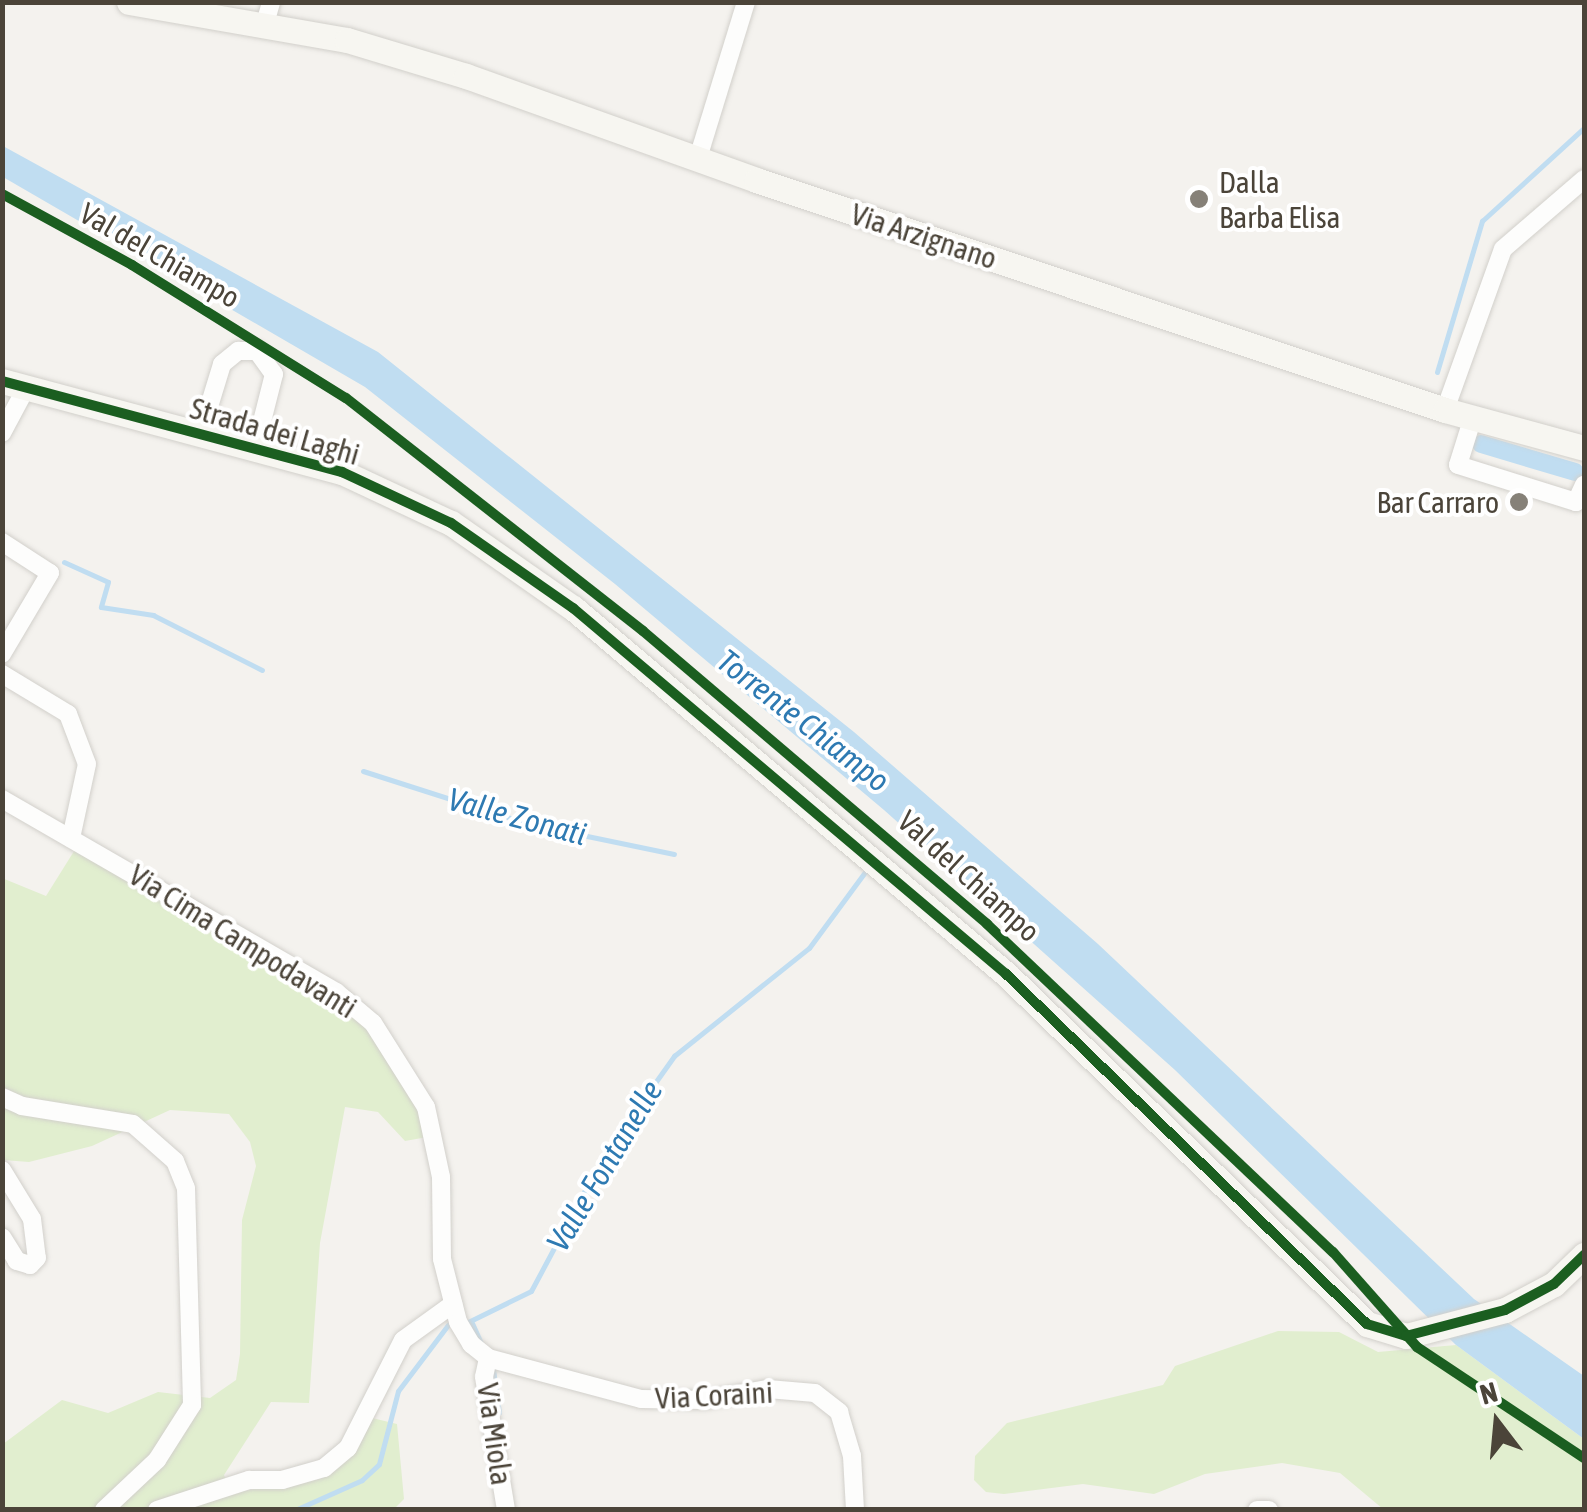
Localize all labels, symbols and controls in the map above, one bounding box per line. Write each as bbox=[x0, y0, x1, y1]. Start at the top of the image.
place label: Dalla Barba Elisa bbox=[1219, 164, 1340, 234]
marker: Dalla Barba Elisa bbox=[1188, 188, 1210, 210]
street label: Val del Chiampo bbox=[74, 195, 246, 315]
street label: Via Arzignano bbox=[847, 196, 1001, 276]
street label: Strada dei Laghi bbox=[186, 390, 364, 472]
place label: Bar Carraro bbox=[1376, 484, 1499, 520]
marker: Bar Carraro bbox=[1508, 491, 1530, 513]
water label: Torrente Chiampo bbox=[709, 642, 897, 800]
water label: Valle Zonati bbox=[444, 780, 590, 854]
street label: Val del Chiampo bbox=[891, 803, 1047, 949]
street label: Via Cima Campodavanti bbox=[123, 856, 363, 1026]
water label: Valle Fontanelle bbox=[539, 1074, 671, 1258]
north arrow bbox=[1447, 1372, 1547, 1472]
street label: Via Coraini bbox=[654, 1374, 774, 1416]
text: N bbox=[1476, 1376, 1501, 1411]
street label: Via Miola bbox=[470, 1381, 520, 1487]

